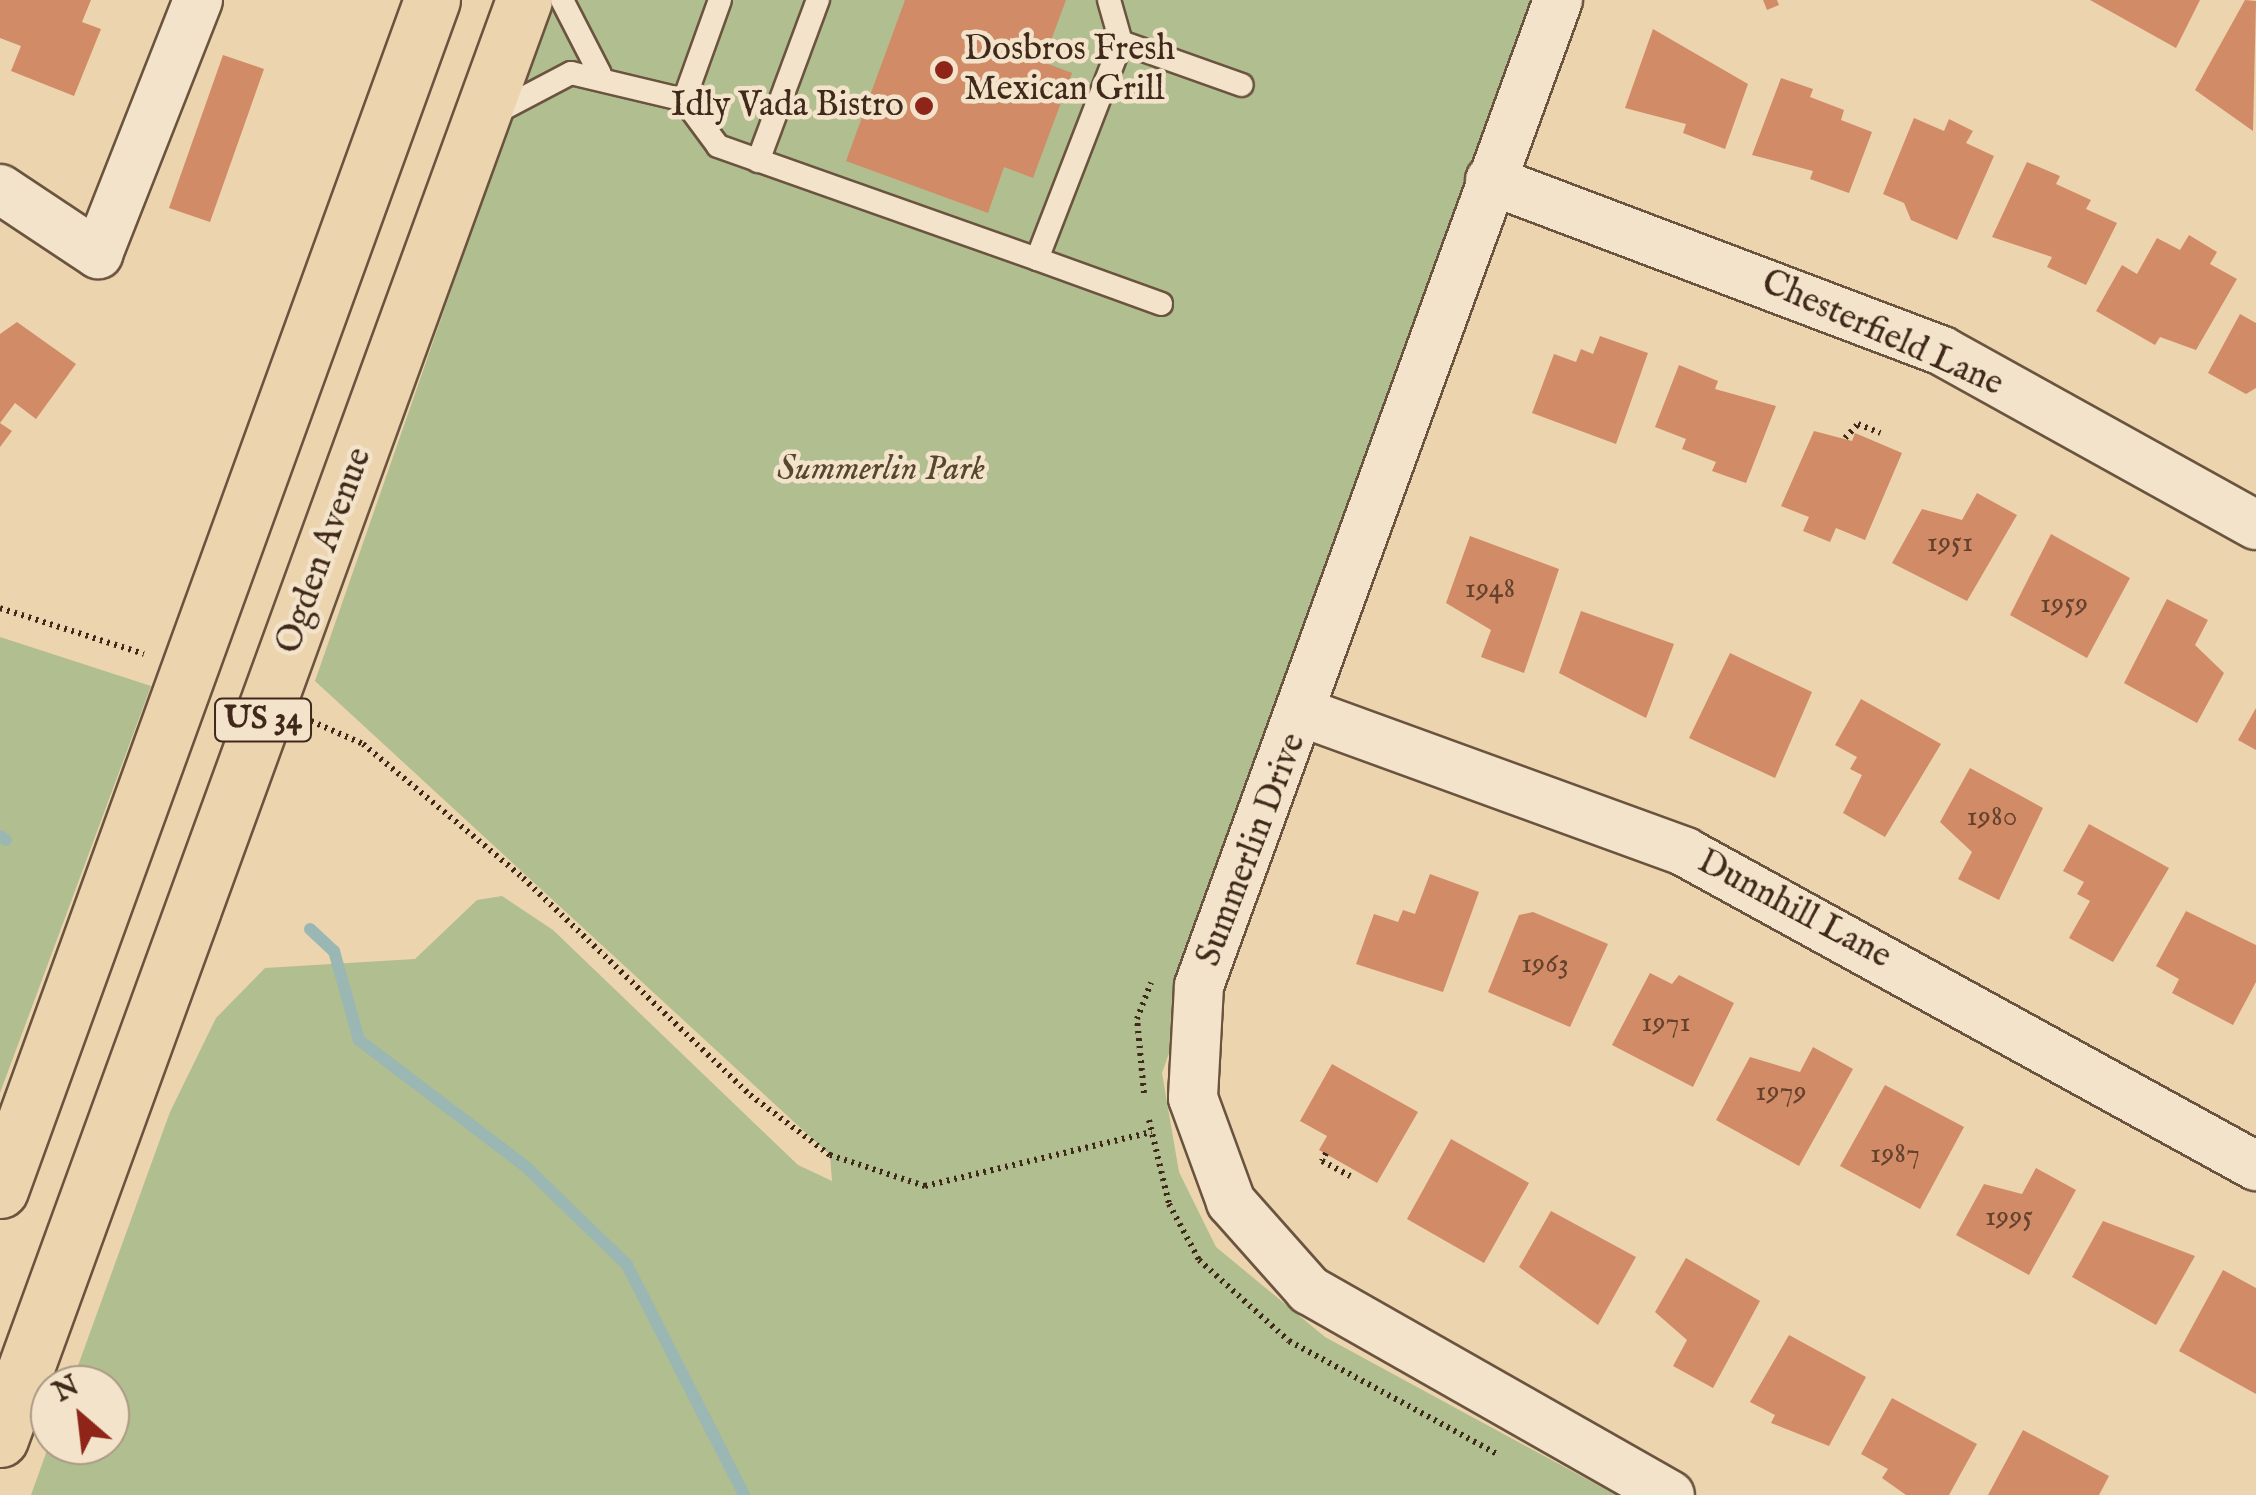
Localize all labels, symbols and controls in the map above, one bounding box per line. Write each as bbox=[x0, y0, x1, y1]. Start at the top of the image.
place label: Dosbros Fresh Mexican Grill bbox=[964, 29, 1175, 111]
marker: Dosbros Fresh Mexican Grill bbox=[933, 59, 955, 81]
place label: Idly Vada Bistro bbox=[671, 85, 904, 127]
marker: Idly Vada Bistro bbox=[913, 95, 935, 117]
street label: Chesterfield Lane bbox=[1755, 262, 2009, 406]
street label: Ogden Avenue bbox=[268, 442, 382, 660]
park label: Summerlin Park bbox=[777, 449, 985, 491]
house number: 1951 bbox=[1927, 525, 1973, 561]
house number: 1948 bbox=[1465, 571, 1515, 607]
house number: 1959 bbox=[2040, 586, 2088, 622]
road number: US 34 bbox=[213, 693, 313, 747]
street label: Summerlin Drive bbox=[1188, 728, 1316, 972]
house number: 1980 bbox=[1967, 799, 2017, 835]
street label: Dunnhill Lane bbox=[1690, 841, 1898, 979]
house number: 1963 bbox=[1521, 946, 1569, 982]
house number: 1971 bbox=[1641, 1005, 1691, 1041]
house number: 1979 bbox=[1755, 1074, 1807, 1110]
house number: 1987 bbox=[1870, 1136, 1920, 1172]
house number: 1995 bbox=[1985, 1199, 2033, 1235]
north arrow bbox=[30, 1365, 130, 1465]
text: N bbox=[48, 1369, 86, 1411]

